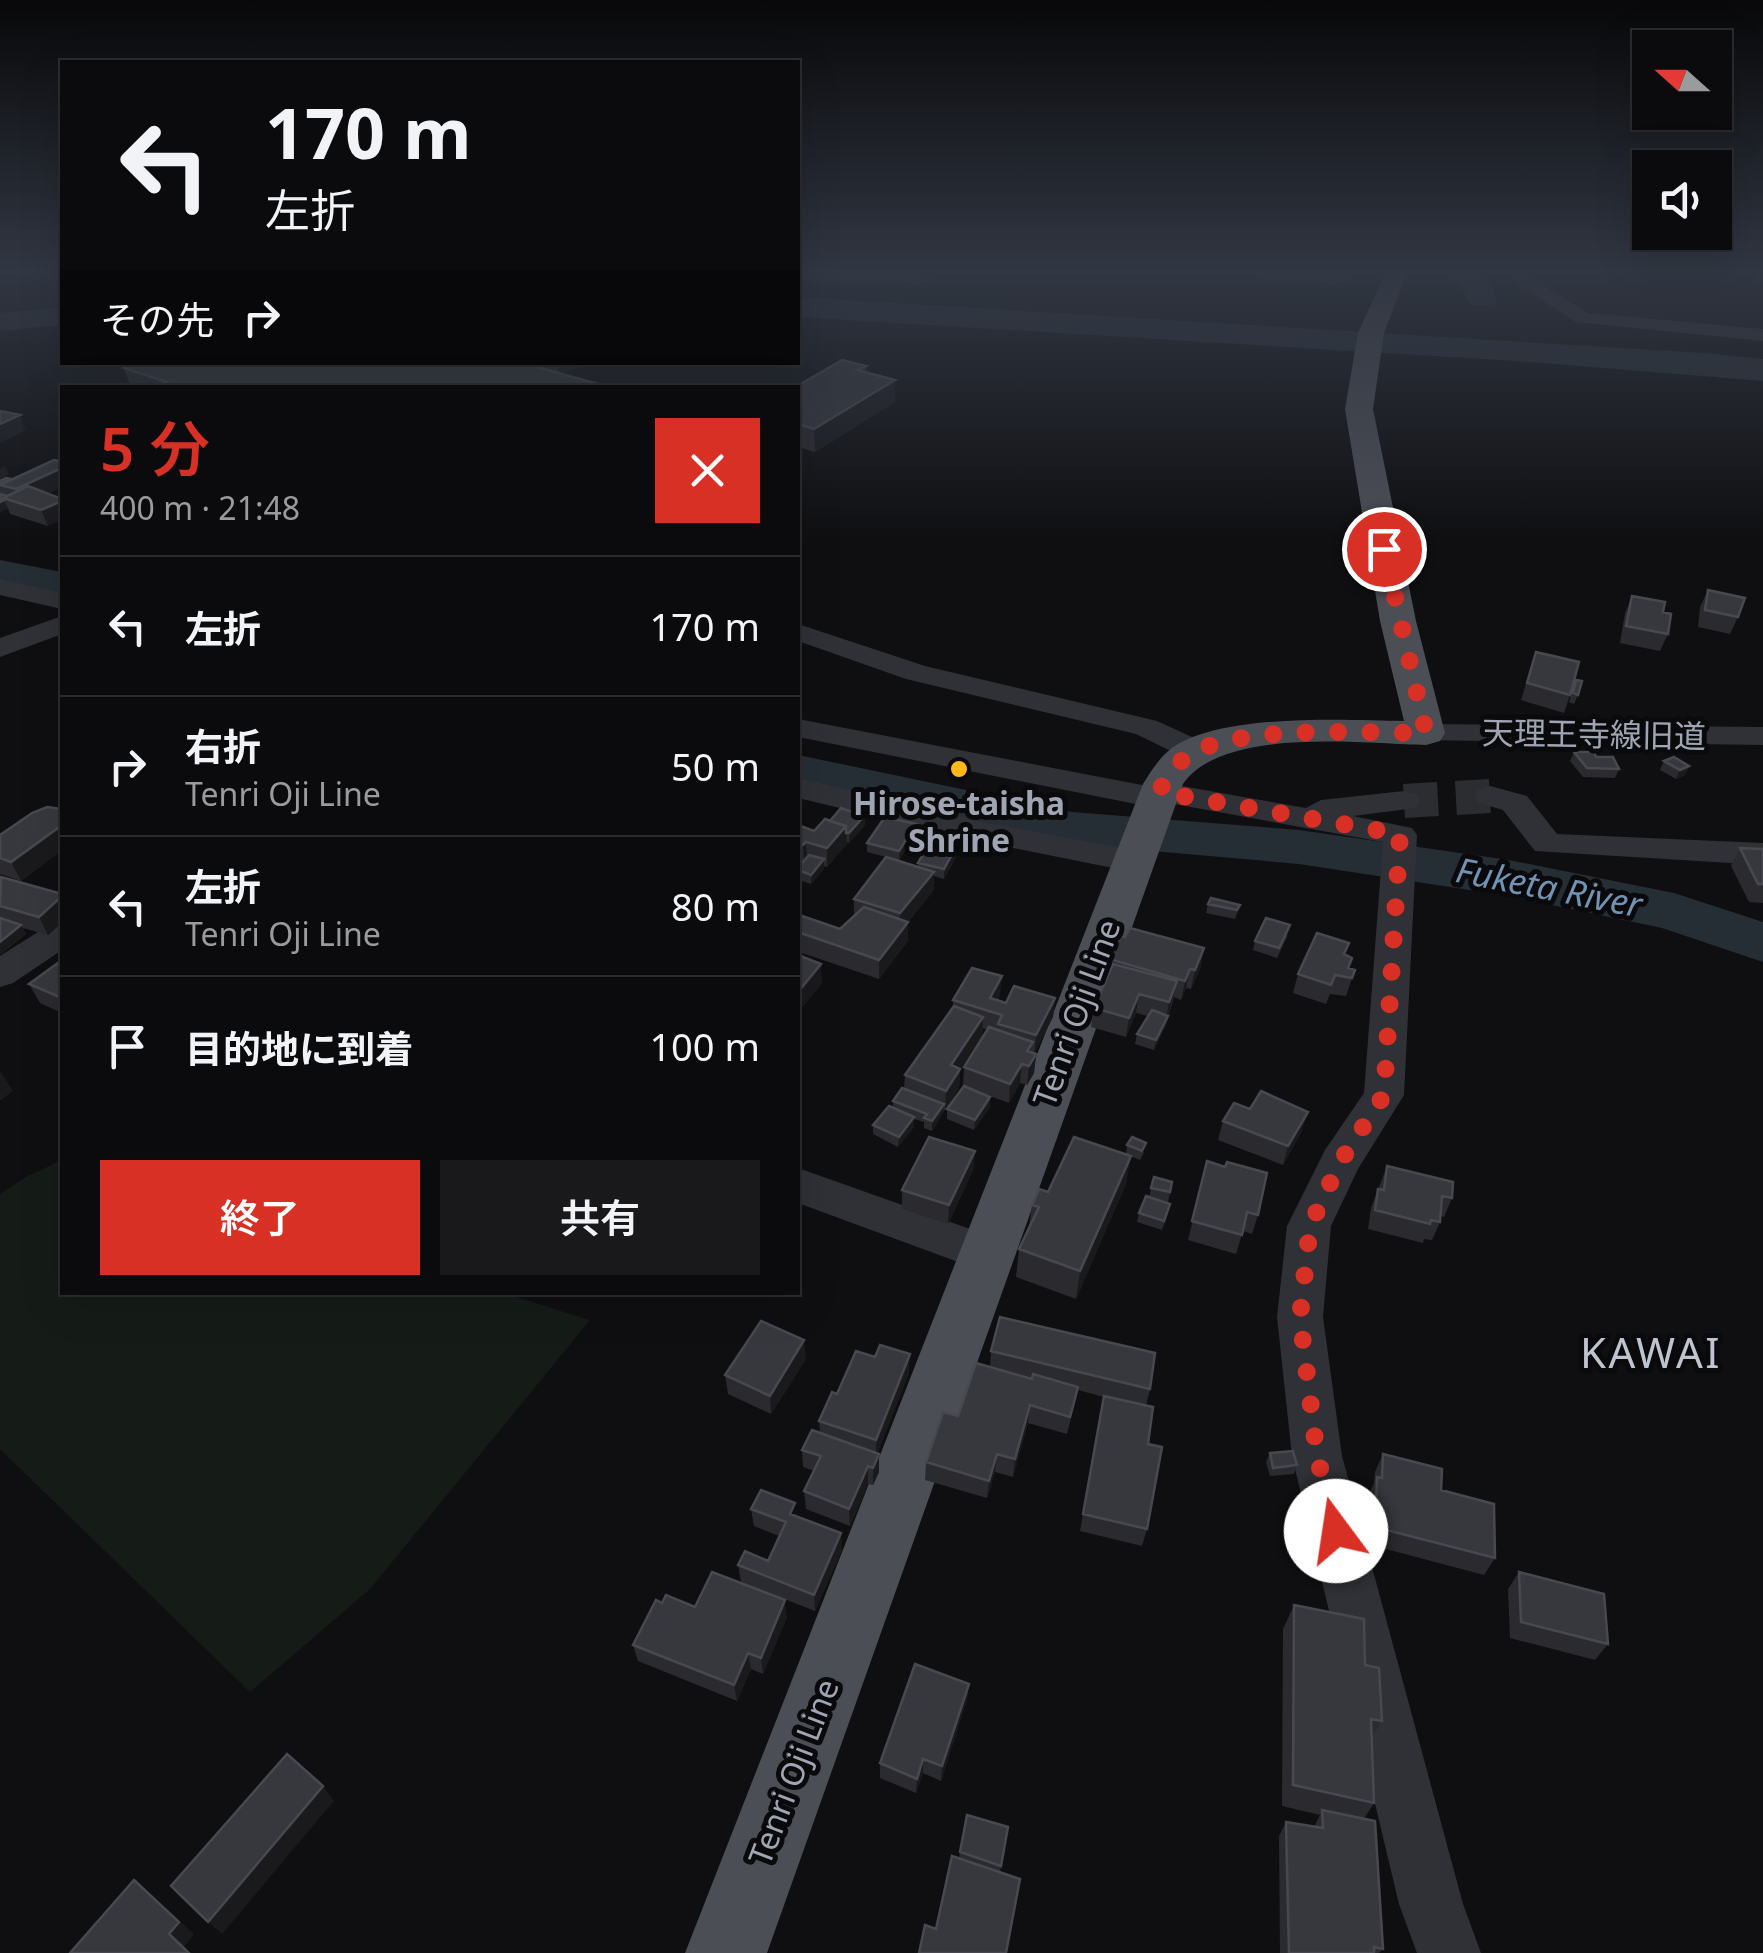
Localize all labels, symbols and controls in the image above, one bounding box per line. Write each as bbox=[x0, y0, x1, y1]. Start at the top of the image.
north arrow bbox=[1632, 30, 1732, 130]
map controls bbox=[1632, 30, 1732, 250]
text: 170 m bbox=[265, 84, 472, 180]
icon: left bbox=[100, 100, 230, 230]
button: sound bbox=[1632, 150, 1732, 250]
text: 左折 bbox=[265, 179, 355, 240]
icon: right bbox=[234, 290, 289, 345]
text: その先 bbox=[100, 293, 214, 345]
text: 5 分 bbox=[100, 407, 210, 489]
button: close bbox=[655, 418, 760, 523]
text: 400 m · 21:48 bbox=[100, 486, 300, 529]
pin bbox=[1342, 507, 1427, 592]
icon: arrive bbox=[1357, 522, 1412, 577]
icon: left bbox=[100, 599, 155, 654]
text: 170 m bbox=[649, 600, 760, 652]
text: 左折 bbox=[185, 602, 261, 654]
street label: 天理王寺線旧道 bbox=[1482, 710, 1706, 757]
text: 右折 bbox=[185, 720, 261, 772]
icon: right bbox=[100, 739, 155, 794]
text: 50 m bbox=[671, 740, 760, 792]
marker: Hirose-taisha Shrine bbox=[948, 758, 970, 780]
text: Tenri Oji Line bbox=[185, 772, 381, 815]
place label: Hirose-taisha Shrine bbox=[853, 781, 1065, 861]
water label: Fuketa River bbox=[1452, 845, 1648, 928]
text: 左折 bbox=[185, 860, 261, 912]
icon: left bbox=[100, 879, 155, 934]
text: 80 m bbox=[671, 880, 760, 932]
text: Tenri Oji Line bbox=[185, 912, 381, 955]
street label: Tenri Oji Line bbox=[1022, 913, 1129, 1112]
icon: arrive bbox=[100, 1019, 155, 1074]
text: 100 m bbox=[649, 1020, 760, 1072]
text: 目的地に到着 bbox=[185, 1022, 413, 1074]
button: 終了 bbox=[100, 1160, 420, 1275]
button: 共有 bbox=[440, 1160, 760, 1275]
district label: KAWAI bbox=[1580, 1323, 1722, 1380]
position arrow bbox=[1284, 1479, 1388, 1583]
street label: Tenri Oji Line bbox=[737, 1672, 848, 1871]

